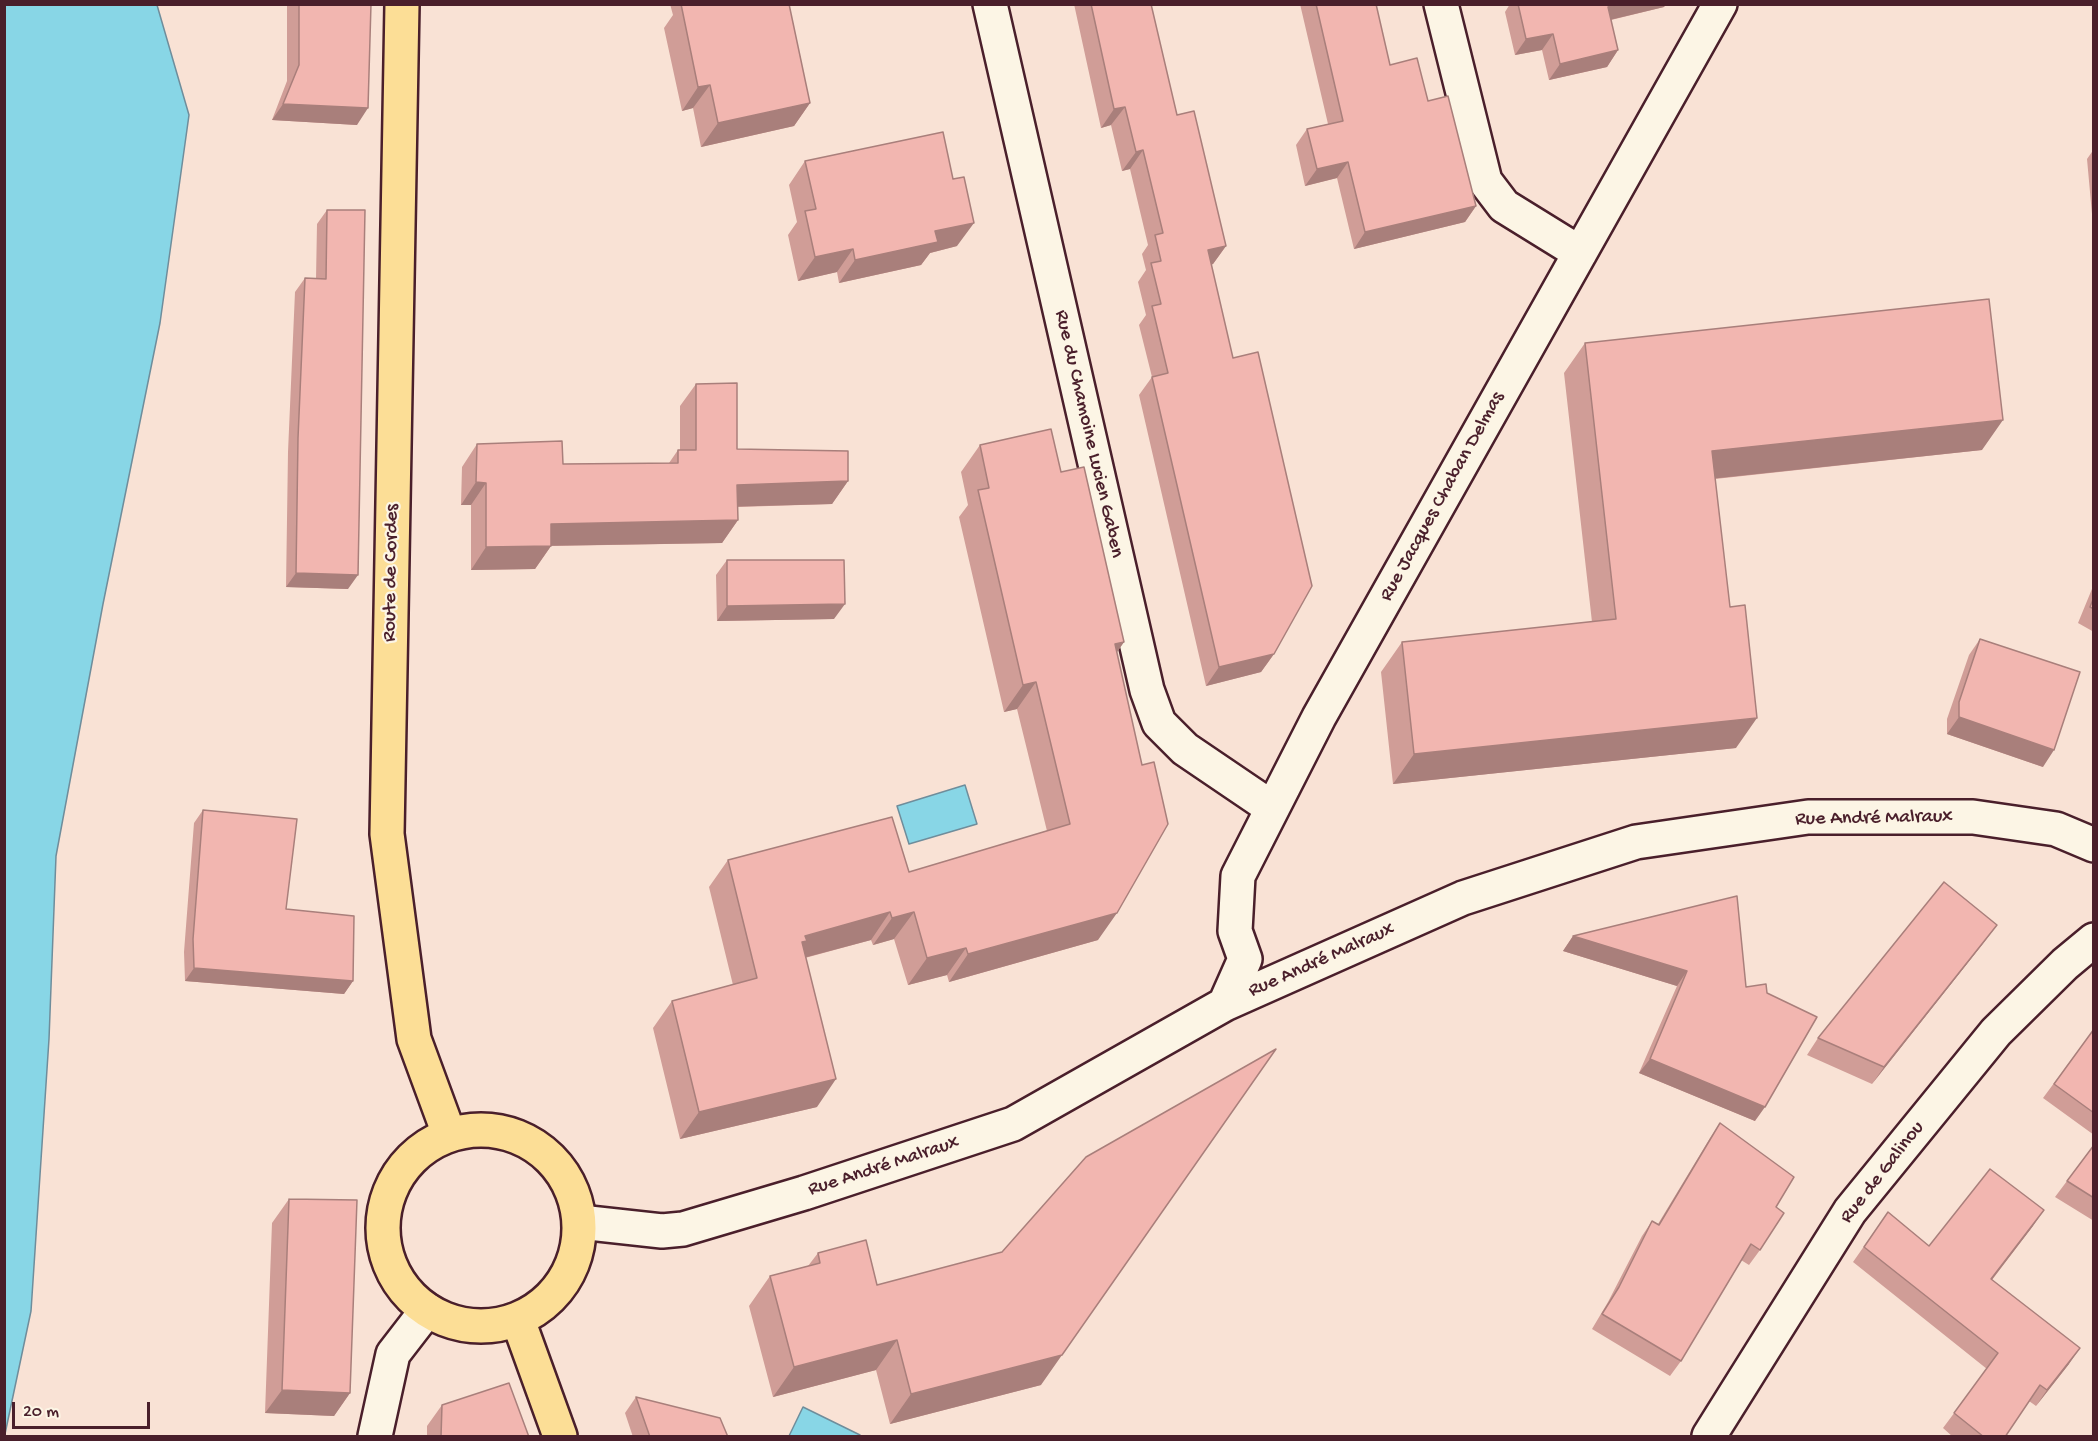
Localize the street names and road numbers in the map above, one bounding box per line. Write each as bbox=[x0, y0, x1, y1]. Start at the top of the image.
street label: Rue du Chamoine Lucien Gaben bbox=[1048, 308, 1128, 560]
street label: Rue Jacques Chaban Delmas bbox=[1375, 388, 1511, 606]
street label: Route de Cordes bbox=[379, 504, 405, 642]
street label: Rue André Malraux bbox=[1795, 806, 1953, 832]
street label: Rue André Malraux bbox=[1245, 918, 1399, 1004]
street label: Rue de Galinou bbox=[1836, 1117, 1930, 1229]
street label: Rue André Malraux bbox=[805, 1131, 963, 1203]

